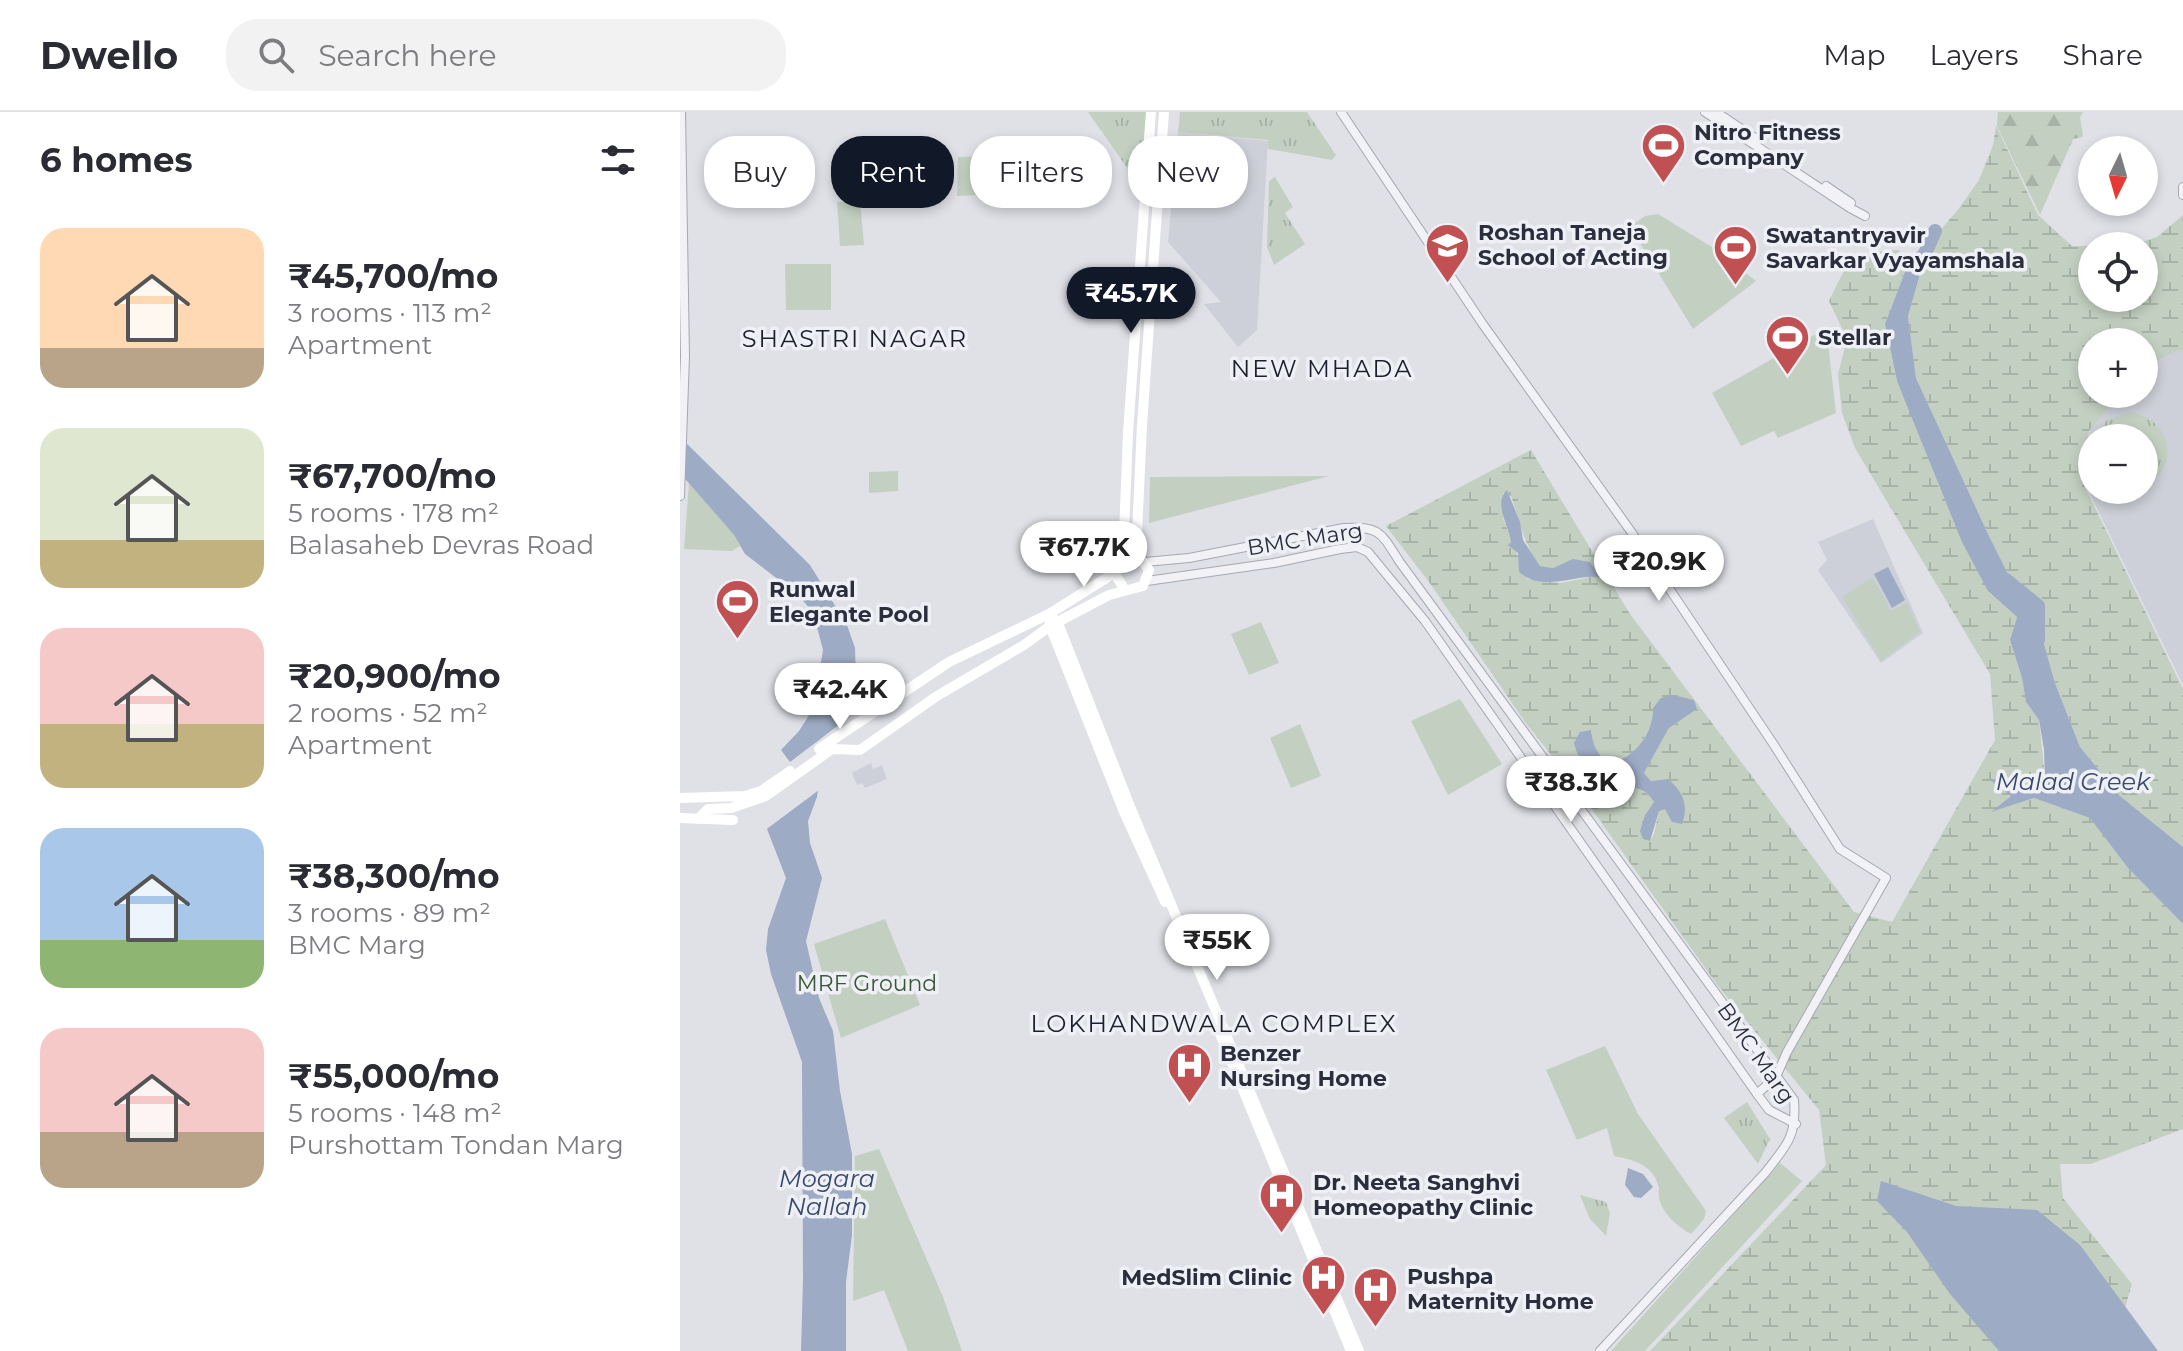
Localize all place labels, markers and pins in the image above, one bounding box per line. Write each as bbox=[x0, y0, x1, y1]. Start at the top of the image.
place label: Nitro Fitness Company bbox=[1694, 119, 1841, 171]
sports icon: Nitro Fitness Company bbox=[1639, 121, 1687, 184]
place label: Roshan Taneja School of Acting bbox=[1478, 219, 1668, 271]
school or university icon: Roshan Taneja School of Acting bbox=[1423, 221, 1471, 284]
place label: Swatantryavir Savarkar Vyayamshala bbox=[1766, 222, 2025, 274]
sports icon: Swatantryavir Savarkar Vyayamshala bbox=[1711, 224, 1759, 287]
pin: ₹45.7K bbox=[1066, 267, 1196, 335]
sports icon: Stellar bbox=[1763, 313, 1811, 376]
place label: Stellar bbox=[1818, 324, 1891, 351]
pin: ₹67.7K bbox=[1019, 521, 1149, 589]
pin: ₹20.9K bbox=[1594, 535, 1724, 603]
place label: Runwal Elegante Pool bbox=[769, 576, 929, 628]
sports icon: Runwal Elegante Pool bbox=[714, 578, 762, 641]
pin: ₹42.4K bbox=[775, 663, 905, 731]
pin: ₹38.3K bbox=[1506, 756, 1636, 824]
pin: ₹55K bbox=[1170, 914, 1264, 982]
place label: Benzer Nursing Home bbox=[1220, 1040, 1387, 1092]
hospital icon: Benzer Nursing Home bbox=[1165, 1042, 1213, 1105]
place label: Dr. Neeta Sanghvi Homeopathy Clinic bbox=[1313, 1169, 1533, 1221]
hospital icon: Dr. Neeta Sanghvi Homeopathy Clinic bbox=[1258, 1171, 1306, 1234]
hospital icon: MedSlim Clinic bbox=[1299, 1253, 1347, 1316]
place label: Pushpa Maternity Home bbox=[1407, 1263, 1594, 1315]
place label: MedSlim Clinic bbox=[1121, 1264, 1292, 1291]
hospital icon: Pushpa Maternity Home bbox=[1352, 1265, 1400, 1328]

